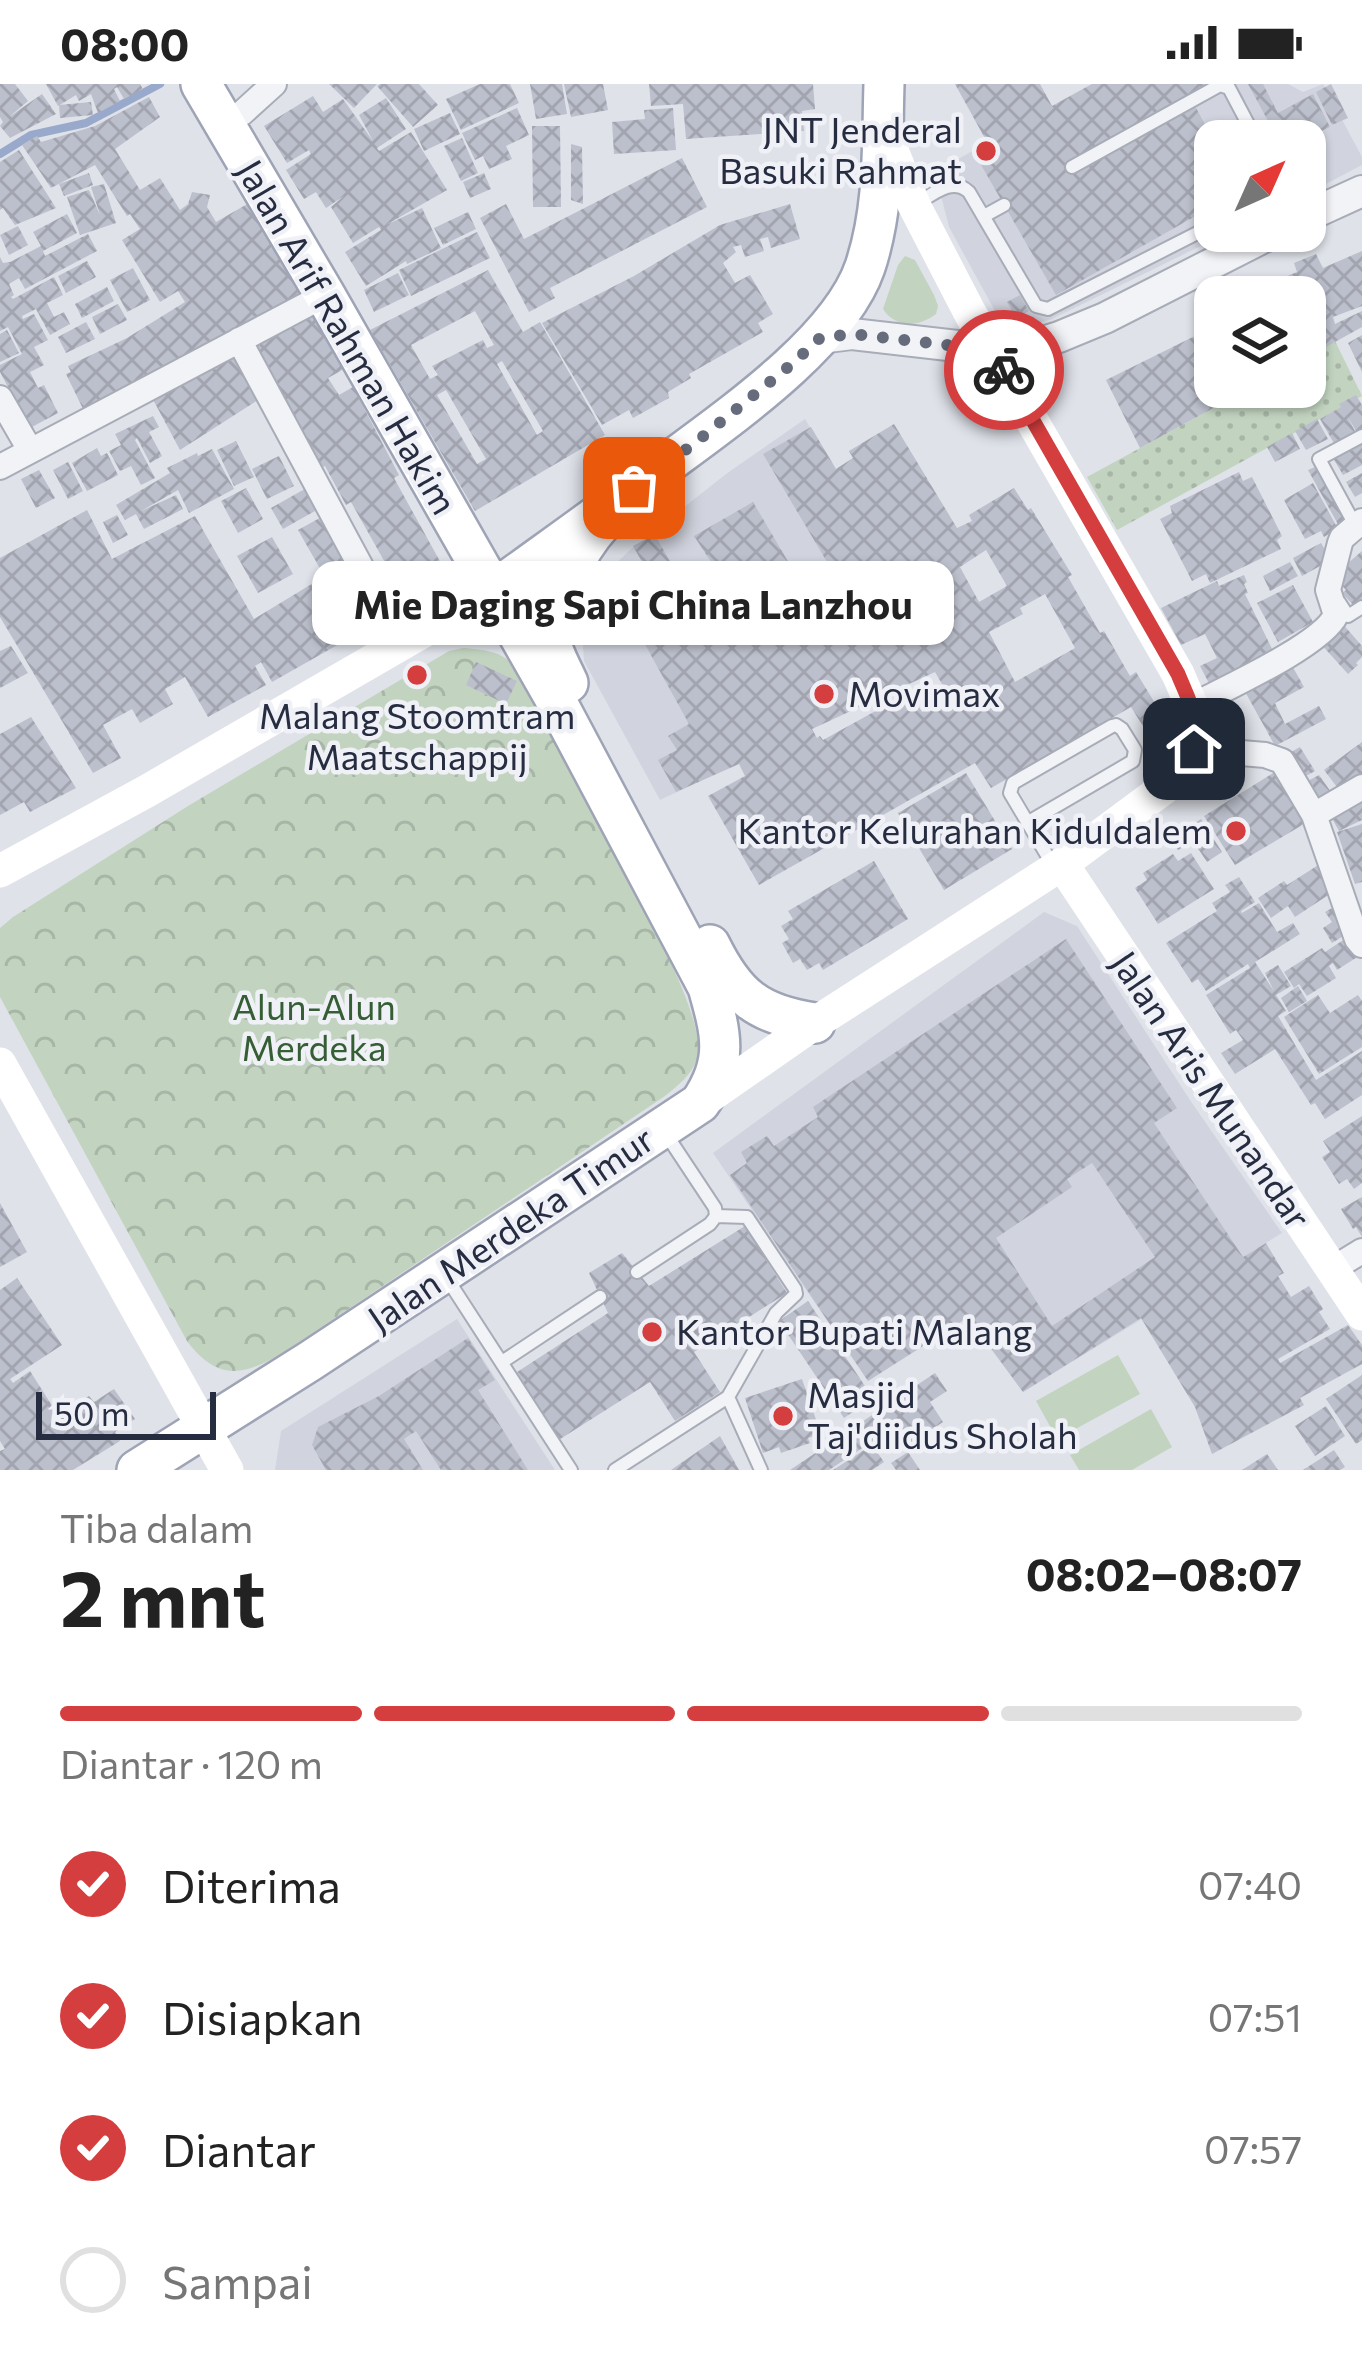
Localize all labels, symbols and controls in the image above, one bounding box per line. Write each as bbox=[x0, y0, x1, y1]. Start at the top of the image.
text: 08:00 bbox=[60, 15, 189, 70]
place label: JNT Jenderal Basuki Rahmat bbox=[719, 106, 962, 191]
north arrow bbox=[1194, 120, 1326, 252]
map controls bbox=[1194, 120, 1326, 408]
marker: JNT Jenderal Basuki Rahmat bbox=[973, 138, 999, 164]
street label: Jalan Arif Rahman Hakim bbox=[229, 151, 468, 521]
button: layers bbox=[1194, 276, 1326, 408]
courier bbox=[944, 310, 1064, 430]
icon: bike bbox=[971, 337, 1037, 403]
pin bbox=[583, 437, 685, 539]
icon: bag bbox=[601, 455, 667, 521]
callout: Mie Daging Sapi China Lanzhou bbox=[313, 560, 955, 644]
text: Mie Daging Sapi China Lanzhou bbox=[353, 579, 913, 627]
marker: Malang Stoomtram Maatschappij bbox=[404, 662, 430, 688]
place label: Movimax bbox=[848, 670, 1000, 714]
marker: Movimax bbox=[811, 681, 837, 707]
place label: Malang Stoomtram Maatschappij bbox=[259, 692, 575, 777]
pin bbox=[1143, 698, 1245, 800]
icon: home bbox=[1161, 716, 1227, 782]
place label: Kantor Kelurahan Kiduldalem bbox=[738, 807, 1212, 851]
marker: Kantor Kelurahan Kiduldalem bbox=[1223, 818, 1249, 844]
street label: Jalan Aris Munandar bbox=[1104, 942, 1322, 1236]
park label: Alun-Alun Merdeka bbox=[232, 983, 396, 1068]
street label: Jalan Merdeka Timur bbox=[359, 1115, 661, 1339]
place label: Kantor Bupati Malang bbox=[676, 1308, 1032, 1352]
marker: Kantor Bupati Malang bbox=[639, 1319, 665, 1345]
place label: Masjid Taj'diidus Sholah bbox=[807, 1371, 1078, 1456]
scale bar bbox=[36, 1386, 216, 1439]
text: 50 m bbox=[54, 1392, 130, 1433]
marker: Masjid Taj'diidus Sholah bbox=[770, 1403, 796, 1429]
text: Tiba dalam bbox=[60, 1503, 253, 1551]
text: 08:02–08:07 bbox=[1026, 1545, 1302, 1600]
text: 2 mnt bbox=[60, 1548, 265, 1643]
text: Diantar · 120 m bbox=[60, 1739, 323, 1787]
icon: check bbox=[60, 1851, 126, 1917]
text: Diterima bbox=[162, 1857, 341, 1912]
text: 07:40 bbox=[1198, 1860, 1302, 1908]
icon: check bbox=[60, 1983, 126, 2049]
text: Disiapkan bbox=[162, 1989, 363, 2044]
text: 07:51 bbox=[1208, 1992, 1302, 2040]
icon: check bbox=[60, 2115, 126, 2181]
text: Diantar bbox=[162, 2121, 316, 2176]
text: 07:57 bbox=[1204, 2124, 1302, 2172]
text: Sampai bbox=[162, 2253, 313, 2308]

